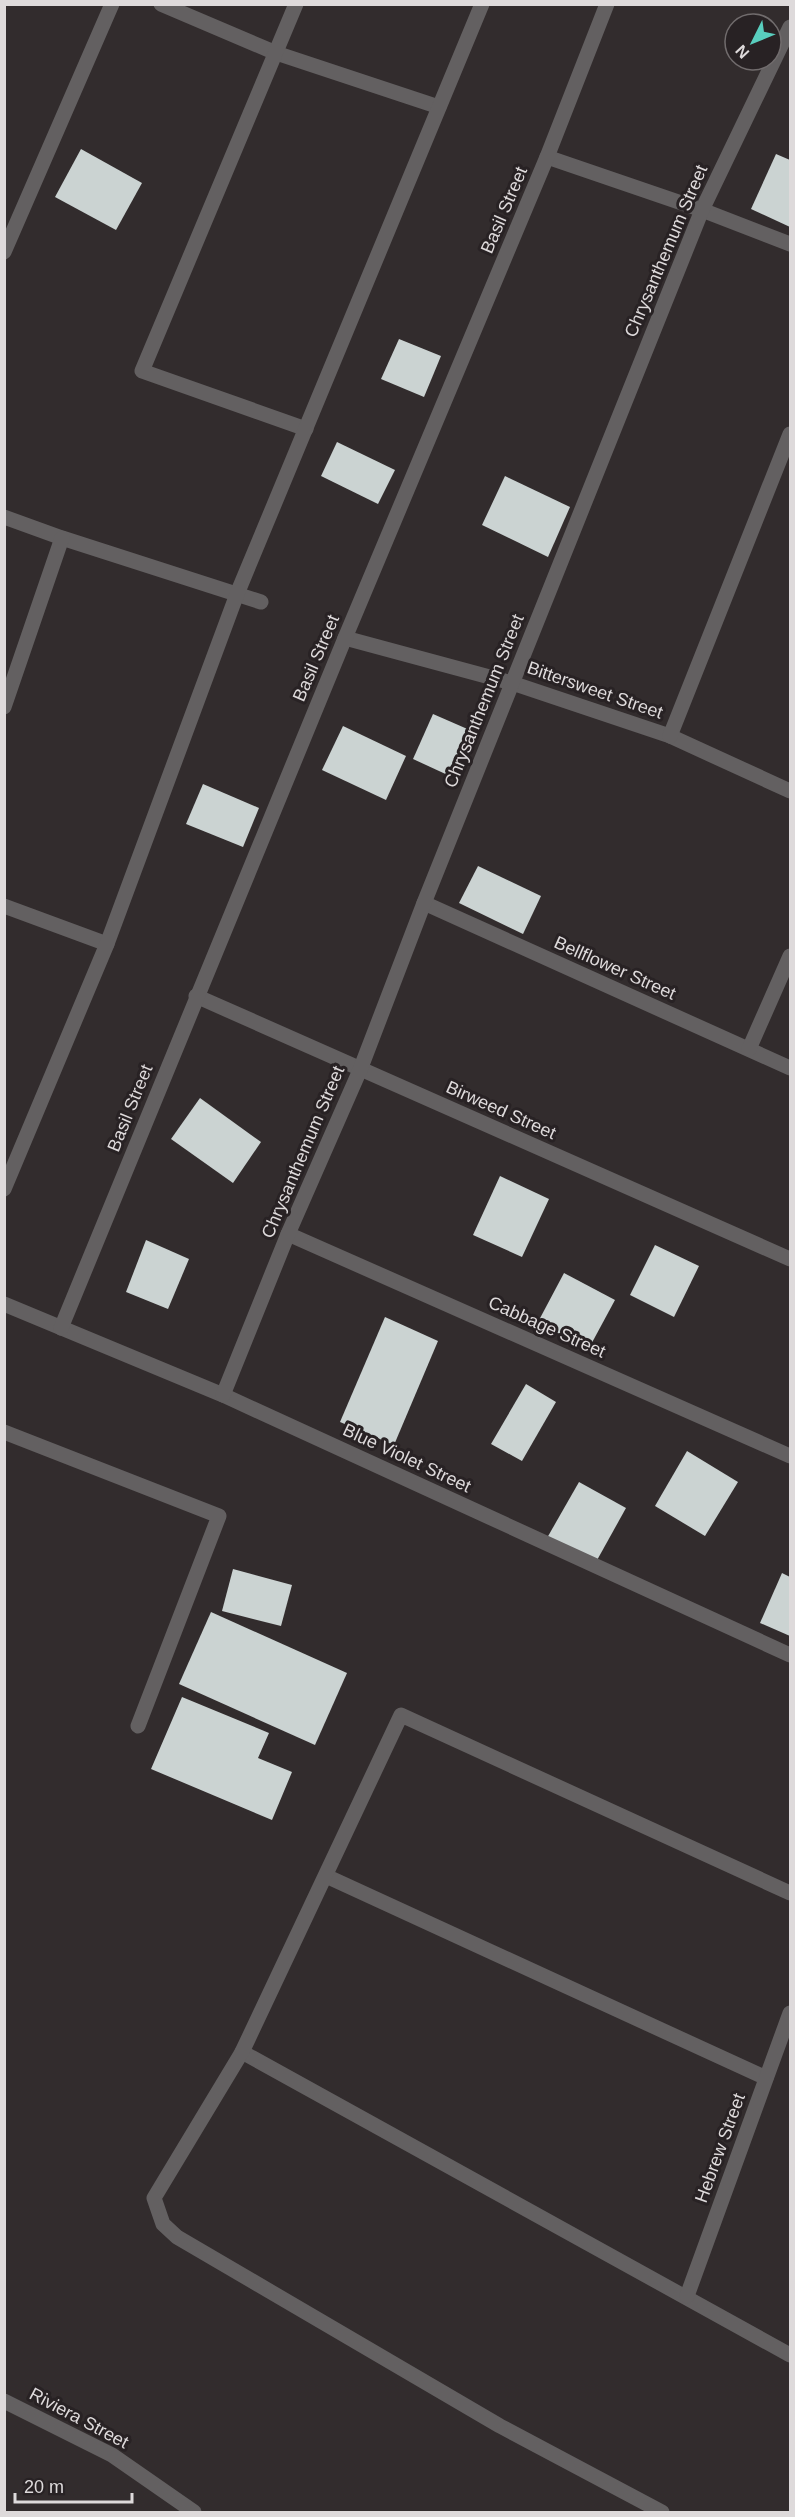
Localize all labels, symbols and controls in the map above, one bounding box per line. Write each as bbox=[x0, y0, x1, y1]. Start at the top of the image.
north arrow bbox=[723, 12, 783, 72]
text: N bbox=[732, 42, 753, 62]
street label: Chrysanthemum Street bbox=[621, 162, 711, 340]
street label: Basil Street bbox=[477, 164, 531, 256]
street label: Chrysanthemum Street bbox=[440, 611, 528, 791]
street label: Basil Street bbox=[289, 612, 343, 704]
street label: Bittersweet Street bbox=[525, 657, 665, 723]
street label: Bellflower Street bbox=[551, 932, 679, 1004]
street label: Basil Street bbox=[103, 1062, 157, 1154]
street label: Chrysanthemum Street bbox=[258, 1063, 348, 1241]
street label: Birweed Street bbox=[443, 1077, 559, 1143]
street label: Cabbage Street bbox=[485, 1292, 609, 1362]
street label: Blue Violet Street bbox=[340, 1420, 474, 1496]
street label: Hebrew Street bbox=[691, 2091, 749, 2205]
street label: Riviera Street bbox=[26, 2384, 132, 2452]
scale bar bbox=[15, 2466, 132, 2504]
text: 20 m bbox=[24, 2477, 64, 2497]

